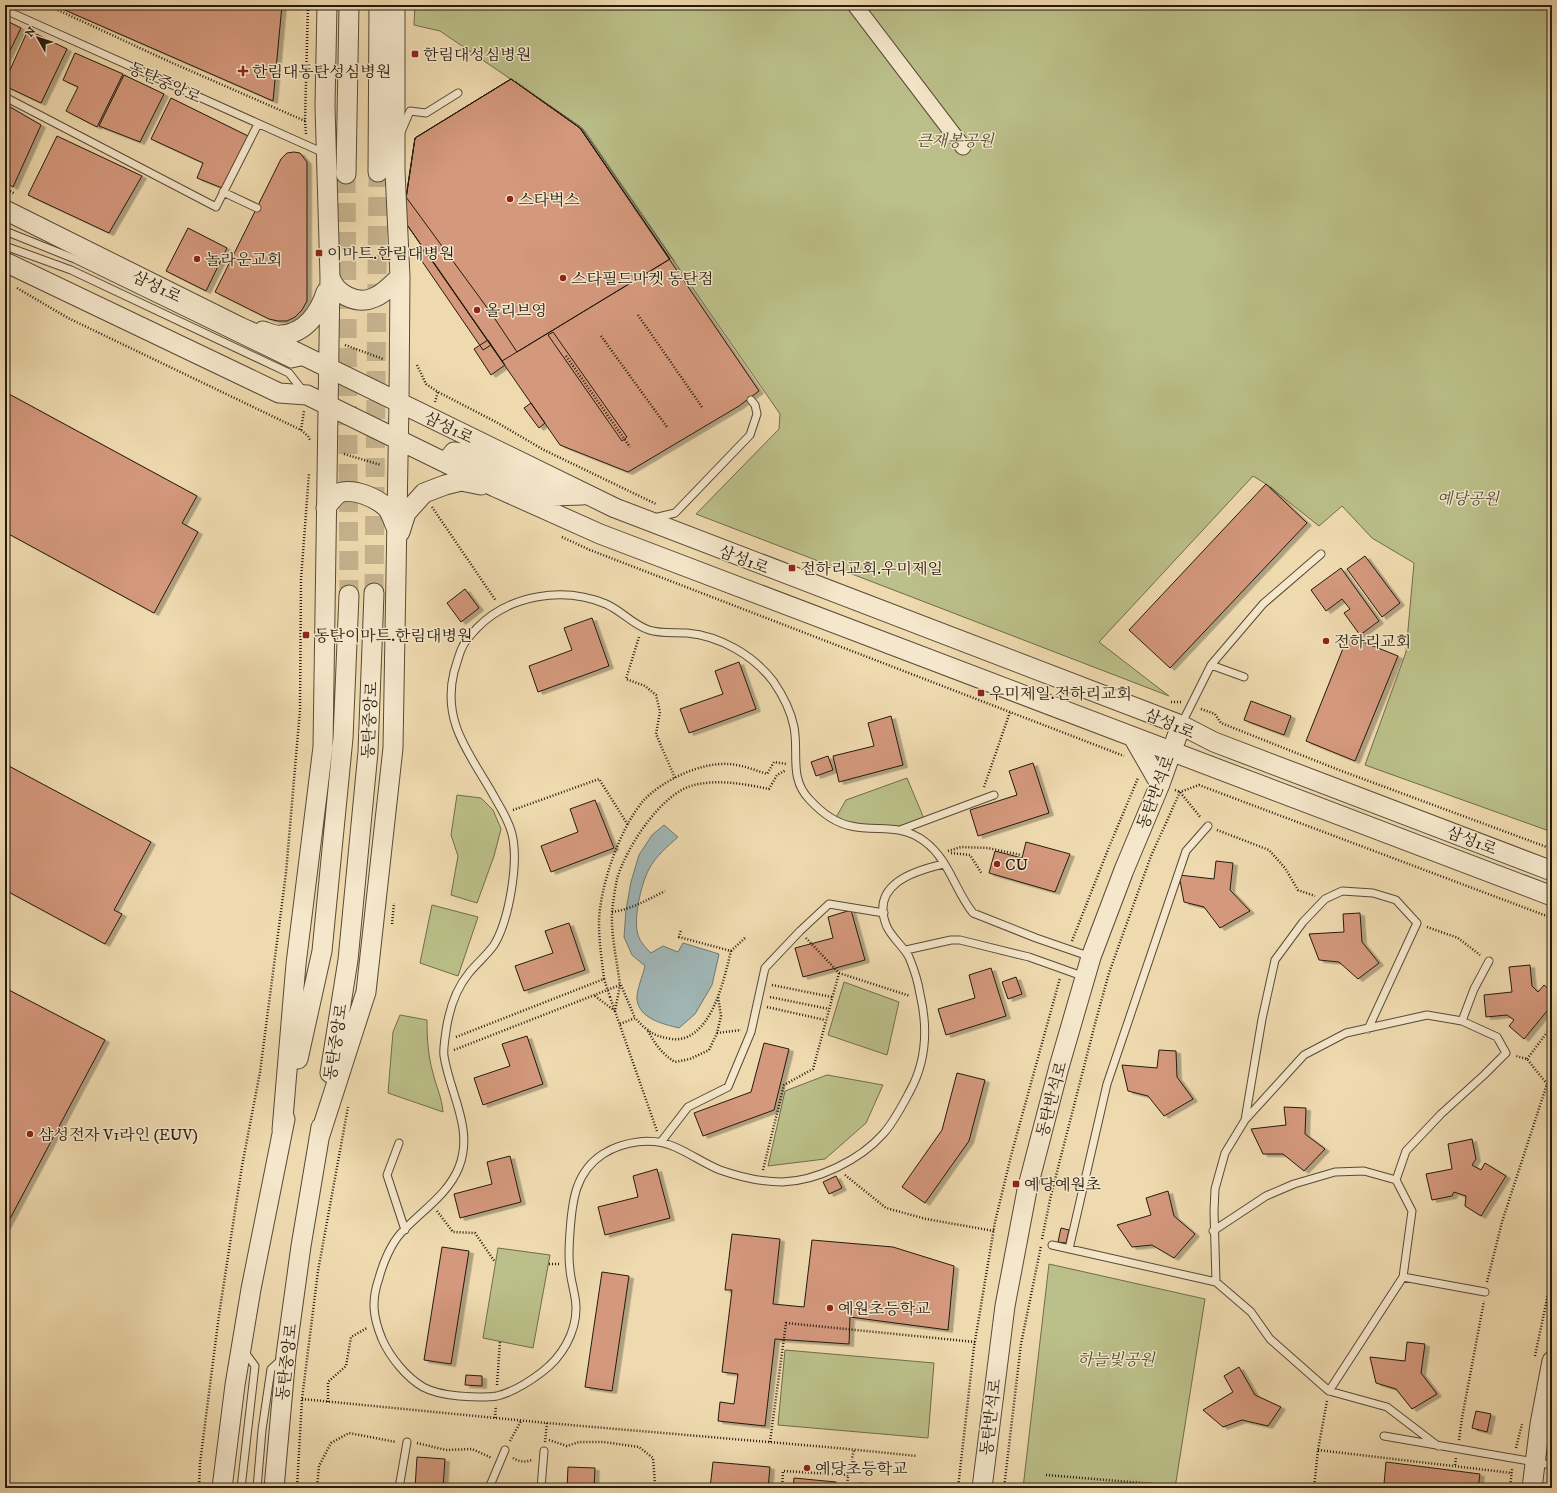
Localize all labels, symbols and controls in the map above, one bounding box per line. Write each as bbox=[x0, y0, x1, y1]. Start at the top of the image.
north arrow bbox=[18, 18, 58, 58]
text: N bbox=[23, 24, 39, 40]
place label: 한림대성심병원 bbox=[423, 45, 531, 65]
marker: 한림대성심병원 bbox=[410, 49, 420, 59]
street label: 동탄중앙로 bbox=[125, 58, 204, 108]
place label: 한림대동탄성심병원 bbox=[252, 62, 391, 82]
marker: 한림대동탄성심병원 bbox=[237, 65, 249, 77]
park label: 큰재봉공원 bbox=[916, 131, 995, 151]
place label: 스타벅스 bbox=[518, 190, 580, 210]
marker: 스타벅스 bbox=[505, 194, 515, 204]
place label: 이마트.한림대병원 bbox=[327, 244, 454, 264]
marker: 이마트.한림대병원 bbox=[314, 248, 324, 258]
place label: 놀라운교회 bbox=[205, 250, 282, 270]
marker: 놀라운교회 bbox=[192, 254, 202, 264]
street label: 삼성1로 bbox=[129, 266, 185, 308]
place label: 스타필드마켓 동탄점 bbox=[571, 269, 714, 289]
marker: 스타필드마켓 동탄점 bbox=[558, 273, 568, 283]
place label: 올리브영 bbox=[485, 301, 547, 321]
marker: 올리브영 bbox=[472, 305, 482, 315]
street label: 삼성1로 bbox=[421, 407, 477, 449]
park label: 예당공원 bbox=[1437, 489, 1500, 509]
street label: 삼성1로 bbox=[716, 541, 772, 579]
place label: 전하리교회.우미제일 bbox=[800, 559, 943, 579]
marker: 전하리교회.우미제일 bbox=[787, 563, 797, 573]
place label: 동탄이마트.한림대병원 bbox=[314, 626, 472, 646]
marker: 동탄이마트.한림대병원 bbox=[301, 630, 311, 640]
place label: 전하리교회 bbox=[1334, 632, 1411, 652]
marker: 전하리교회 bbox=[1321, 636, 1331, 646]
street label: 동탄중앙로 bbox=[358, 680, 382, 759]
place label: 우미제일.전하리교회 bbox=[989, 684, 1132, 704]
marker: 우미제일.전하리교회 bbox=[976, 688, 986, 698]
street label: 삼성1로 bbox=[1142, 705, 1198, 744]
street label: 동탄반석로 bbox=[1133, 752, 1179, 832]
street label: 삼성1로 bbox=[1444, 822, 1500, 860]
place label: CU bbox=[1005, 855, 1028, 875]
marker: CU bbox=[992, 859, 1002, 869]
street label: 동탄중앙로 bbox=[320, 1002, 352, 1082]
street label: 동탄반석로 bbox=[1032, 1059, 1072, 1139]
place label: 삼성전자 V1라인 (EUV) bbox=[38, 1125, 198, 1145]
marker: 삼성전자 V1라인 (EUV) bbox=[25, 1129, 35, 1139]
place label: 예당예원초 bbox=[1024, 1175, 1101, 1195]
marker: 예당예원초 bbox=[1011, 1179, 1021, 1189]
place label: 예원초등학교 bbox=[838, 1299, 931, 1319]
marker: 예원초등학교 bbox=[825, 1303, 835, 1313]
street label: 동탄중앙로 bbox=[272, 1322, 302, 1402]
park label: 하늘빛공원 bbox=[1077, 1350, 1156, 1370]
street label: 동탄반석로 bbox=[976, 1377, 1006, 1457]
place label: 예당초등학교 bbox=[815, 1459, 908, 1479]
marker: 예당초등학교 bbox=[802, 1463, 812, 1473]

